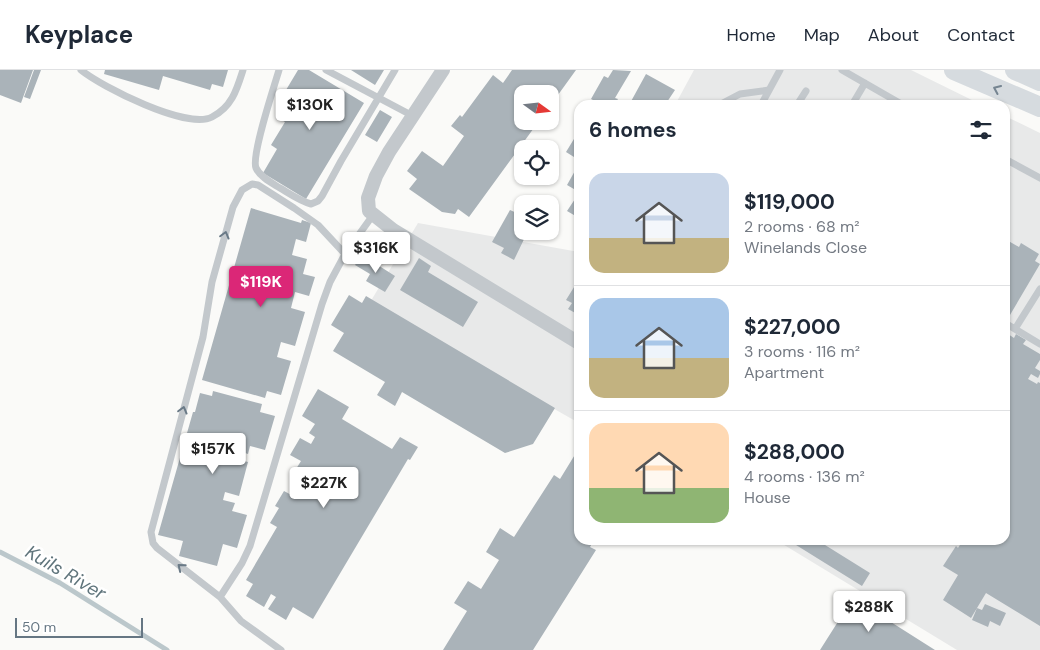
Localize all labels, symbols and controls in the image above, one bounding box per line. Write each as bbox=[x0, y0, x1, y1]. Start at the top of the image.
text: Keyplace bbox=[25, 19, 133, 50]
text: Home bbox=[726, 23, 776, 47]
text: Map bbox=[804, 23, 840, 47]
text: About bbox=[868, 23, 919, 47]
text: Contact bbox=[947, 23, 1015, 47]
one-way arrow bbox=[993, 84, 1002, 95]
north arrow bbox=[514, 85, 559, 130]
map controls bbox=[514, 85, 559, 240]
pin: $130K bbox=[275, 88, 345, 131]
text: $130K bbox=[287, 94, 333, 115]
text: 6 homes bbox=[589, 116, 677, 144]
icon: filters bbox=[967, 116, 995, 144]
button: locate bbox=[514, 140, 559, 185]
text: $119,000 bbox=[744, 188, 835, 216]
icon: home bbox=[629, 193, 689, 253]
button: layers bbox=[514, 195, 559, 240]
text: 2 rooms · 68 m² bbox=[744, 216, 860, 237]
one-way arrow bbox=[219, 231, 230, 240]
pin: $316K bbox=[341, 232, 411, 274]
text: $316K bbox=[353, 237, 399, 258]
text: Winelands Close bbox=[744, 237, 867, 258]
pin: $119K bbox=[226, 266, 296, 308]
text: $119K bbox=[240, 271, 282, 292]
text: $227,000 bbox=[744, 313, 841, 341]
icon: home bbox=[629, 318, 689, 378]
text: 3 rooms · 116 m² bbox=[744, 341, 860, 362]
text: Apartment bbox=[744, 362, 824, 383]
one-way arrow bbox=[178, 407, 188, 415]
pin: $157K bbox=[178, 432, 248, 475]
text: $157K bbox=[191, 438, 235, 459]
text: $288,000 bbox=[744, 438, 845, 466]
icon: home bbox=[629, 443, 689, 503]
pin: $227K bbox=[289, 466, 359, 509]
text: 4 rooms · 136 m² bbox=[744, 466, 865, 487]
text: $227K bbox=[300, 472, 348, 493]
text: House bbox=[744, 487, 791, 508]
water label: Kuils River bbox=[21, 539, 111, 606]
one-way arrow bbox=[178, 565, 187, 573]
pin: $288K bbox=[834, 590, 904, 633]
text: $288K bbox=[844, 596, 894, 617]
scale bar bbox=[15, 615, 142, 638]
text: 50 m bbox=[22, 618, 56, 636]

